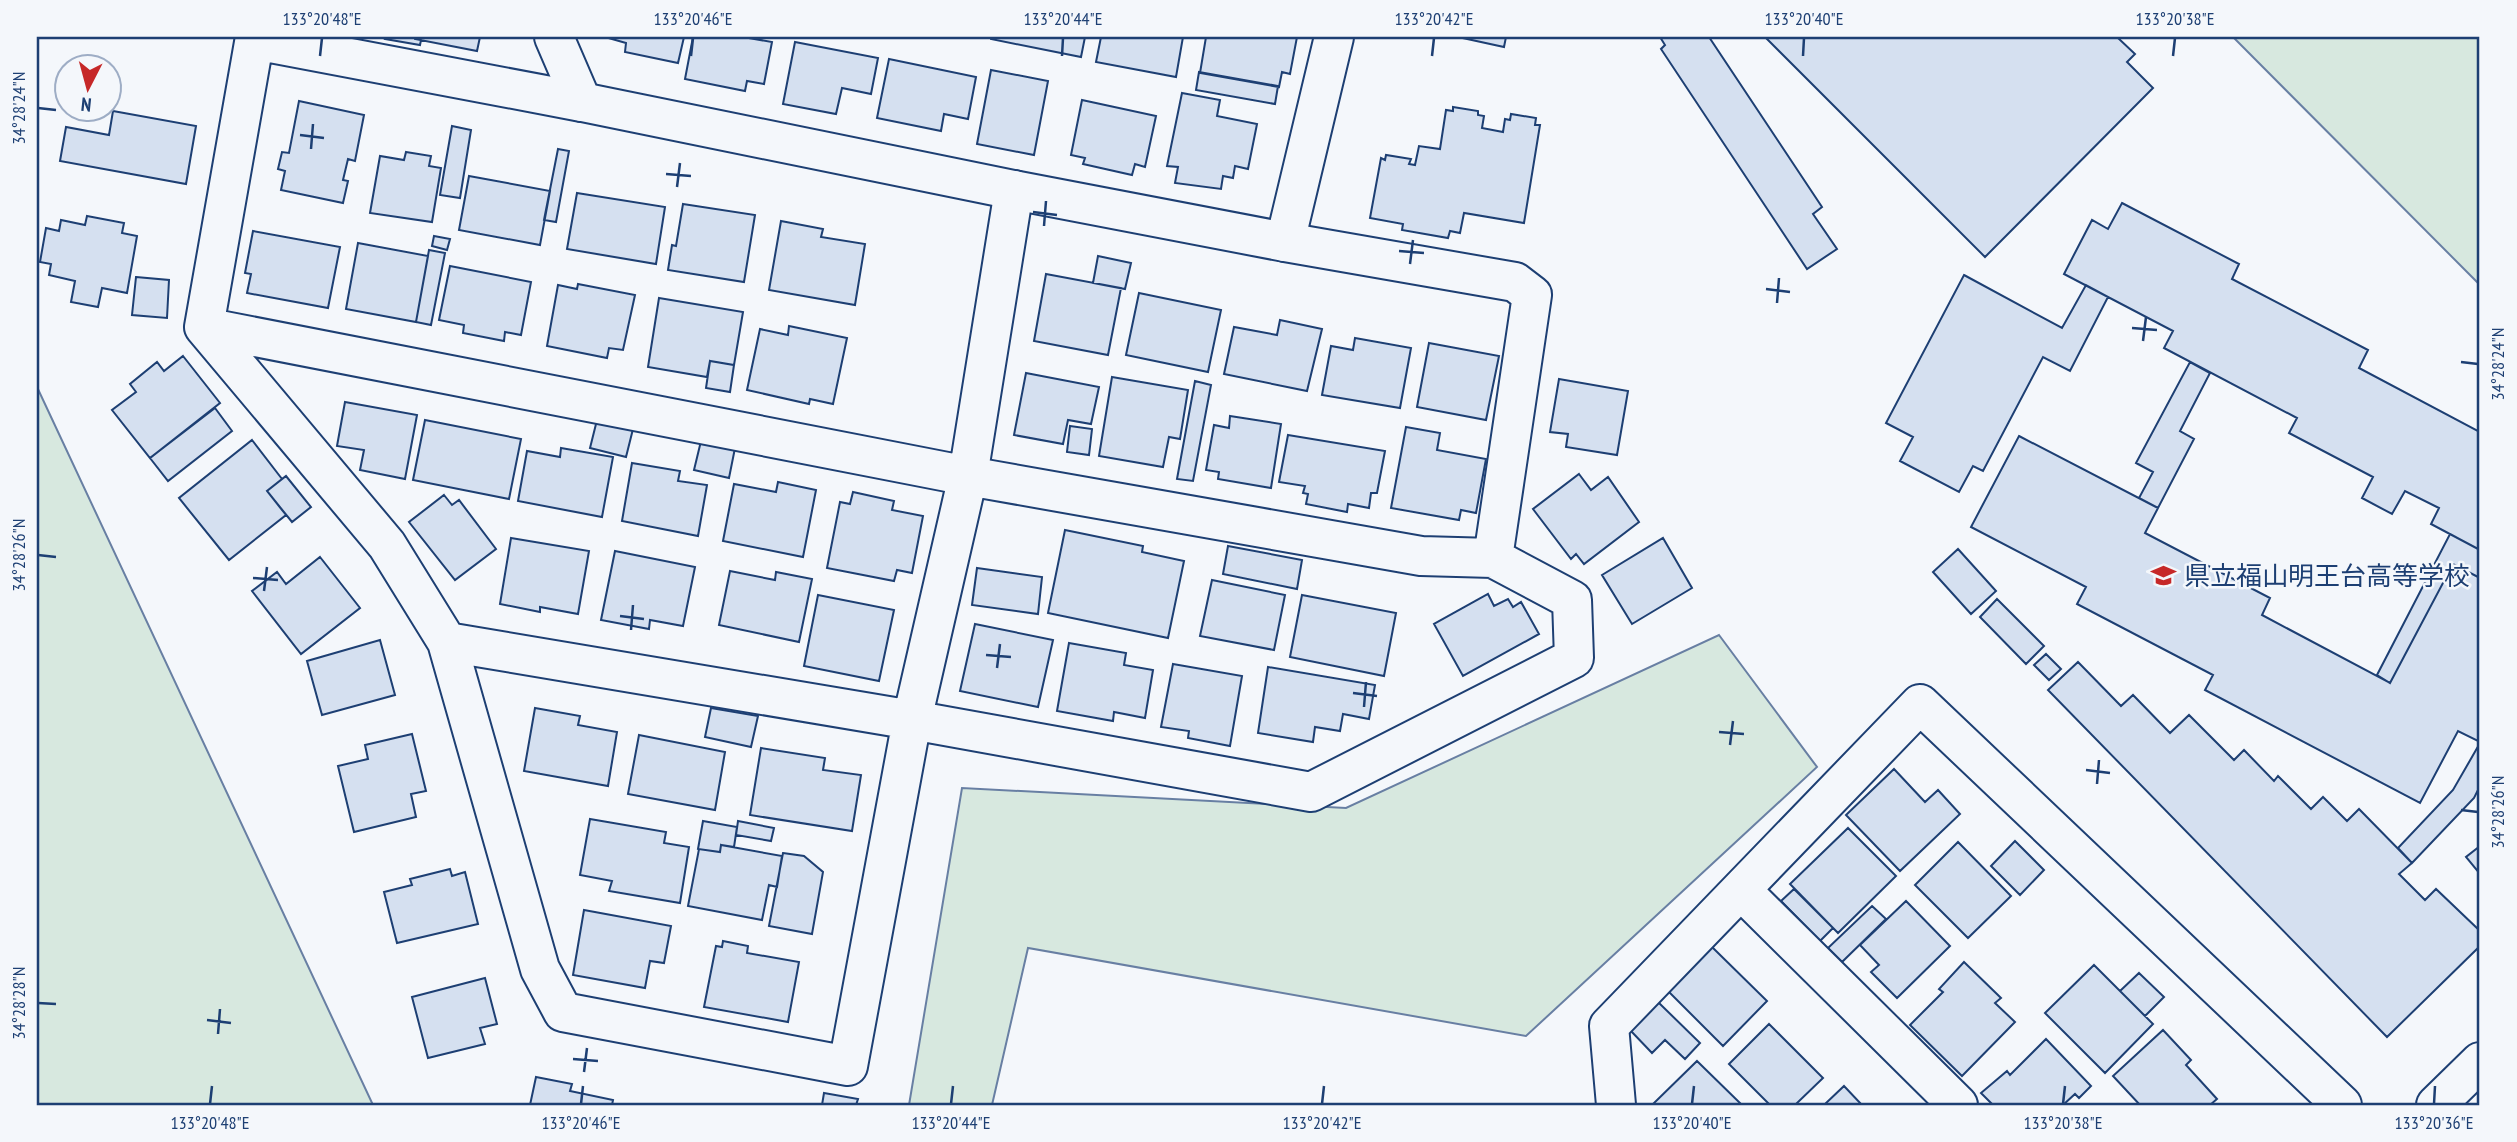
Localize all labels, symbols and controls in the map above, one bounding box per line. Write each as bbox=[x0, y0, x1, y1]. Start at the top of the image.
text: 133°20'48"E bbox=[283, 7, 361, 30]
text: 133°20'46"E bbox=[654, 7, 732, 30]
text: 133°20'44"E bbox=[1024, 7, 1102, 30]
text: 133°20'42"E bbox=[1395, 7, 1473, 30]
text: 133°20'40"E bbox=[1765, 7, 1843, 30]
text: 133°20'38"E bbox=[2136, 7, 2214, 30]
north arrow bbox=[52, 52, 122, 122]
text: 34°28'24"N bbox=[7, 72, 30, 144]
text: N bbox=[80, 92, 93, 117]
text: 34°28'24"N bbox=[2486, 328, 2509, 400]
text: 34°28'26"N bbox=[7, 519, 30, 591]
place label: 県立福山明王台高等学校 bbox=[2184, 559, 2470, 592]
school or university icon: 県立福山明王台高等学校 bbox=[2150, 561, 2178, 589]
text: 34°28'26"N bbox=[2486, 776, 2509, 848]
text: 34°28'28"N bbox=[7, 967, 30, 1039]
text: 133°20'48"E bbox=[171, 1111, 249, 1134]
text: 133°20'46"E bbox=[542, 1111, 620, 1134]
text: 133°20'44"E bbox=[912, 1111, 990, 1134]
text: 133°20'42"E bbox=[1283, 1111, 1361, 1134]
text: 133°20'40"E bbox=[1653, 1111, 1731, 1134]
text: 133°20'38"E bbox=[2024, 1111, 2102, 1134]
text: 133°20'36"E bbox=[2395, 1111, 2473, 1134]

